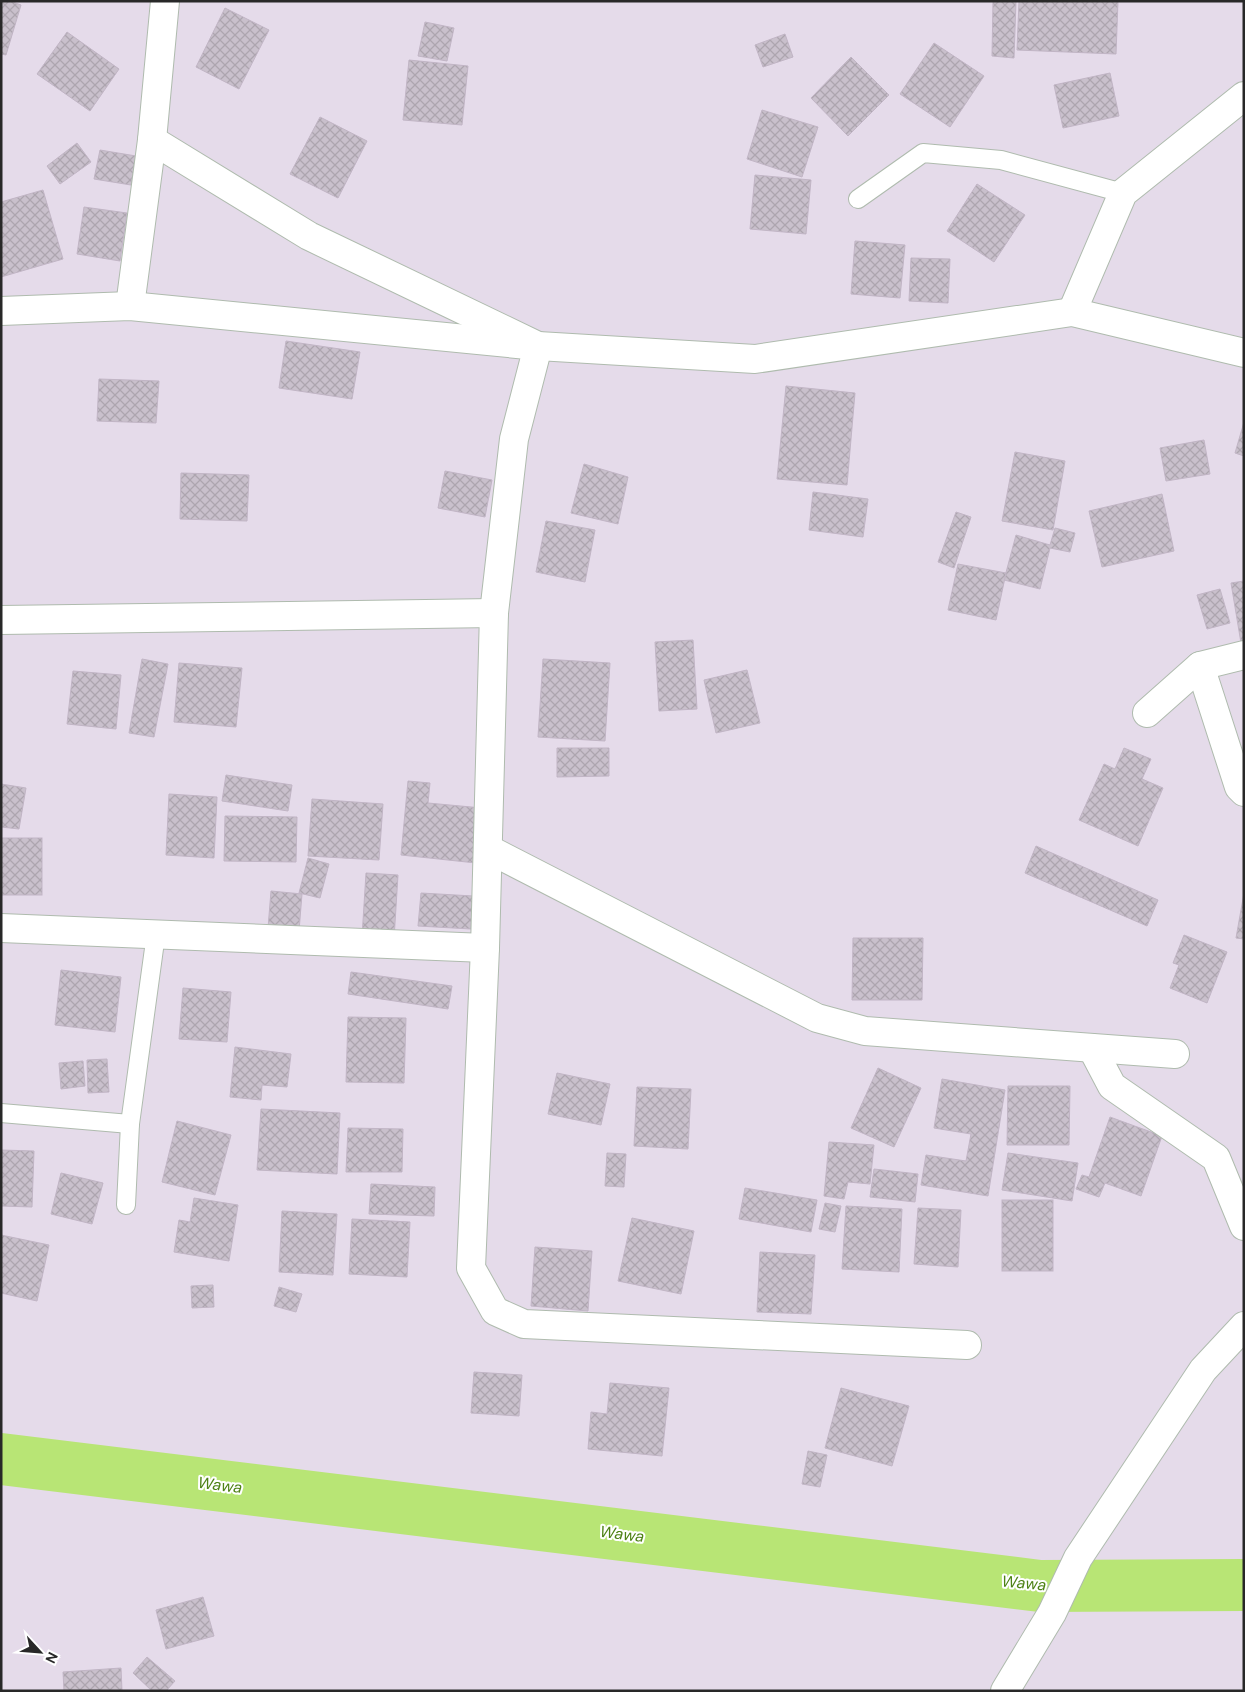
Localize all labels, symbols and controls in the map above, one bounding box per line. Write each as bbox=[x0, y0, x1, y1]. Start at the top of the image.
water label: Wawa bbox=[197, 1472, 244, 1498]
water label: Wawa bbox=[599, 1521, 646, 1547]
water label: Wawa bbox=[1001, 1571, 1047, 1595]
north arrow bbox=[15, 1627, 65, 1677]
text: N bbox=[41, 1649, 62, 1666]

